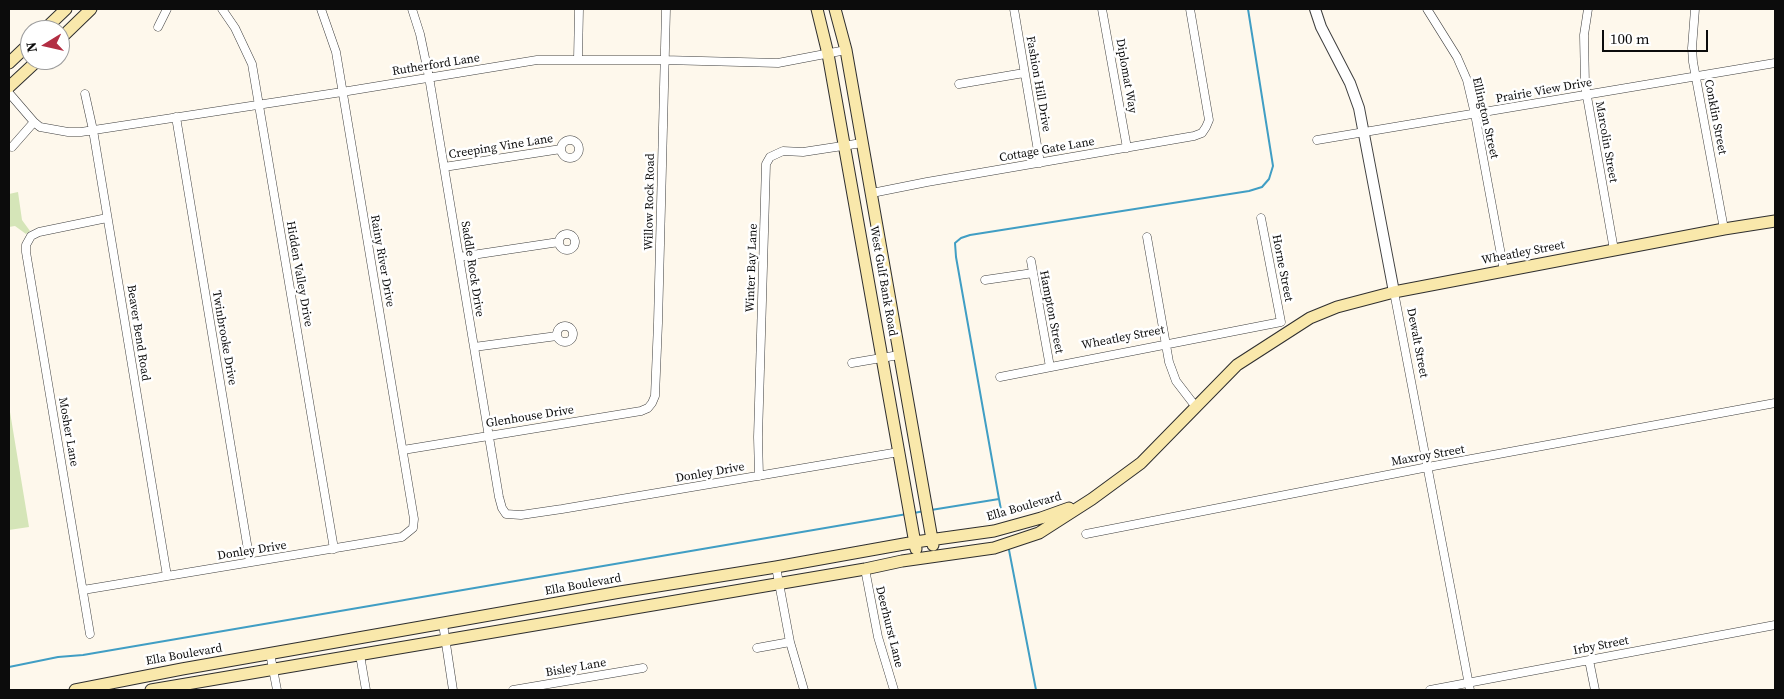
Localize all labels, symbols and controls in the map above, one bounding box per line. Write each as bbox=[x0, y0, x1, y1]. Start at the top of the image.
north arrow bbox=[20, 20, 70, 70]
scale bar bbox=[1604, 20, 1710, 52]
text: 100 m bbox=[1610, 28, 1650, 49]
street label: Fashion Hill Drive bbox=[1022, 35, 1054, 133]
street label: Diplomat Way bbox=[1112, 38, 1140, 114]
text: N bbox=[20, 41, 42, 54]
street label: Rutherford Lane bbox=[391, 51, 481, 79]
street label: Prairie View Drive bbox=[1495, 75, 1593, 107]
street label: Ellington Street bbox=[1469, 76, 1501, 160]
street label: Conklin Street bbox=[1701, 78, 1729, 156]
street label: Marcolin Street bbox=[1592, 100, 1620, 184]
street label: Creeping Vine Lane bbox=[448, 132, 554, 162]
street label: Cottage Gate Lane bbox=[998, 135, 1096, 165]
street label: Willow Rock Road bbox=[642, 153, 658, 251]
street label: Rainy River Drive bbox=[367, 214, 397, 308]
street label: Hidden Valley Drive bbox=[283, 220, 315, 328]
street label: Saddle Rock Drive bbox=[457, 220, 487, 318]
street label: Winter Bay Lane bbox=[743, 223, 761, 313]
street label: West Gulf Bank Road bbox=[866, 225, 900, 337]
street label: Horne Street bbox=[1268, 233, 1296, 303]
street label: Wheatley Street bbox=[1480, 238, 1566, 268]
street label: Hampton Street bbox=[1036, 269, 1066, 355]
street label: Beaver Bend Road bbox=[123, 284, 153, 382]
street label: Twinbrooke Drive bbox=[209, 290, 239, 386]
street label: Dewalt Street bbox=[1403, 307, 1431, 379]
street label: Wheatley Street bbox=[1080, 323, 1166, 353]
street label: Mosher Lane bbox=[55, 396, 81, 468]
street label: Glenhouse Drive bbox=[485, 403, 575, 431]
street label: Maxroy Street bbox=[1390, 442, 1466, 470]
street label: Donley Drive bbox=[674, 460, 746, 486]
street label: Ella Boulevard bbox=[985, 489, 1063, 525]
street label: Donley Drive bbox=[216, 538, 288, 564]
street label: Ella Boulevard bbox=[544, 571, 622, 599]
street label: Deerhurst Lane bbox=[872, 585, 906, 669]
street label: Irby Street bbox=[1572, 634, 1630, 658]
street label: Ella Boulevard bbox=[145, 641, 223, 669]
street label: Bisley Lane bbox=[545, 656, 607, 680]

